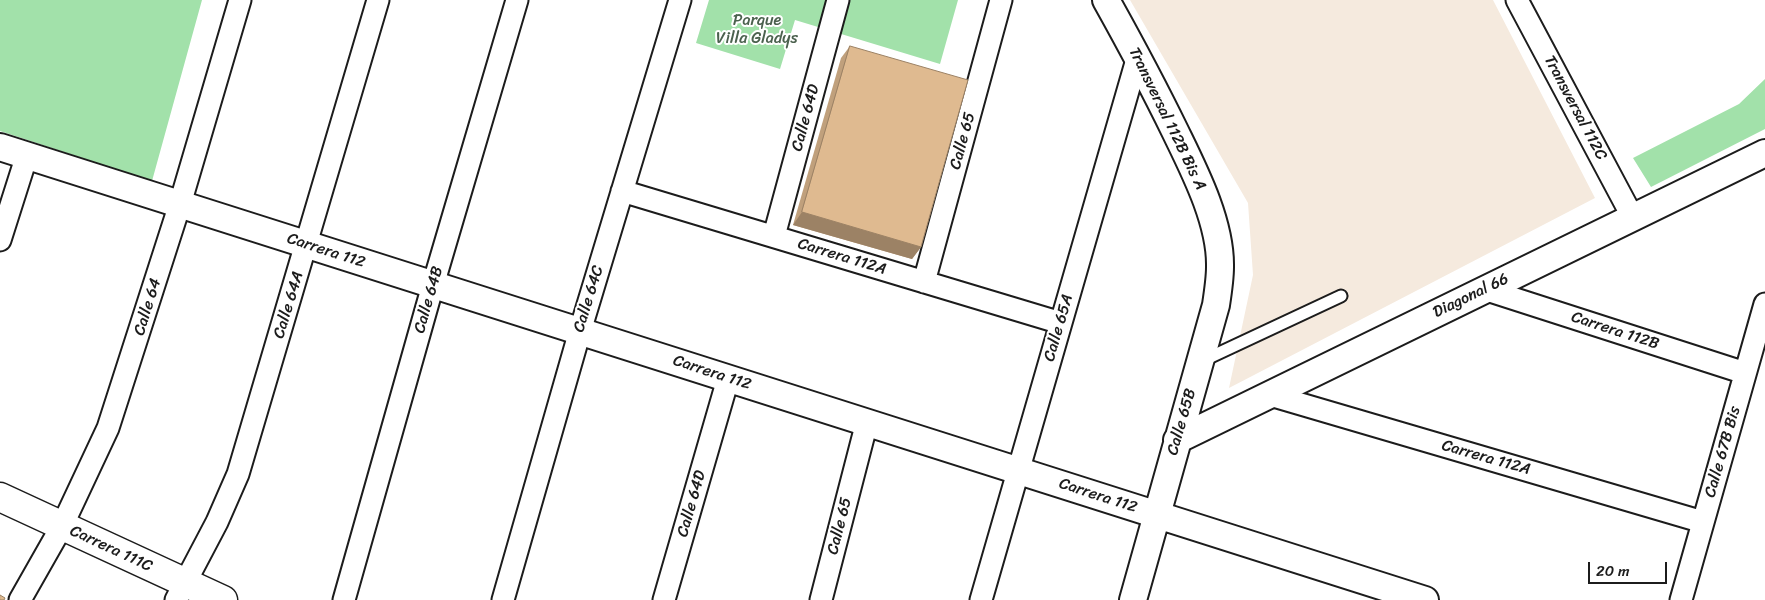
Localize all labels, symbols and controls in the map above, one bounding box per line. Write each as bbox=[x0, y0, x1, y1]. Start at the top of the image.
park label: Parque Villa Gladys bbox=[716, 11, 798, 49]
street label: Transversal 112B Bis A bbox=[1124, 44, 1210, 194]
street label: Transversal 112C bbox=[1539, 52, 1611, 164]
street label: Calle 64D bbox=[788, 83, 824, 153]
street label: Calle 65 bbox=[946, 110, 980, 172]
street label: Carrera 112 bbox=[284, 229, 368, 273]
street label: Carrera 112A bbox=[795, 234, 889, 280]
street label: Calle 64C bbox=[570, 263, 608, 335]
street label: Calle 64B bbox=[410, 264, 448, 336]
street label: Calle 64A bbox=[270, 269, 308, 341]
street label: Diagonal 66 bbox=[1430, 269, 1512, 323]
street label: Calle 64 bbox=[130, 276, 166, 338]
street label: Calle 65A bbox=[1040, 292, 1078, 364]
street label: Carrera 112B bbox=[1569, 308, 1661, 354]
street label: Carrera 112 bbox=[670, 351, 754, 395]
street label: Calle 65B bbox=[1163, 386, 1201, 458]
street label: Calle 67B Bis bbox=[1701, 404, 1745, 500]
street label: Carrera 112A bbox=[1439, 436, 1533, 480]
street label: Calle 64D bbox=[673, 469, 711, 539]
street label: Carrera 112 bbox=[1056, 474, 1140, 518]
street label: Calle 65 bbox=[824, 495, 856, 557]
street label: Carrera 111C bbox=[67, 522, 155, 576]
scale bar bbox=[1590, 552, 1669, 584]
text: 20 m bbox=[1596, 558, 1630, 584]

